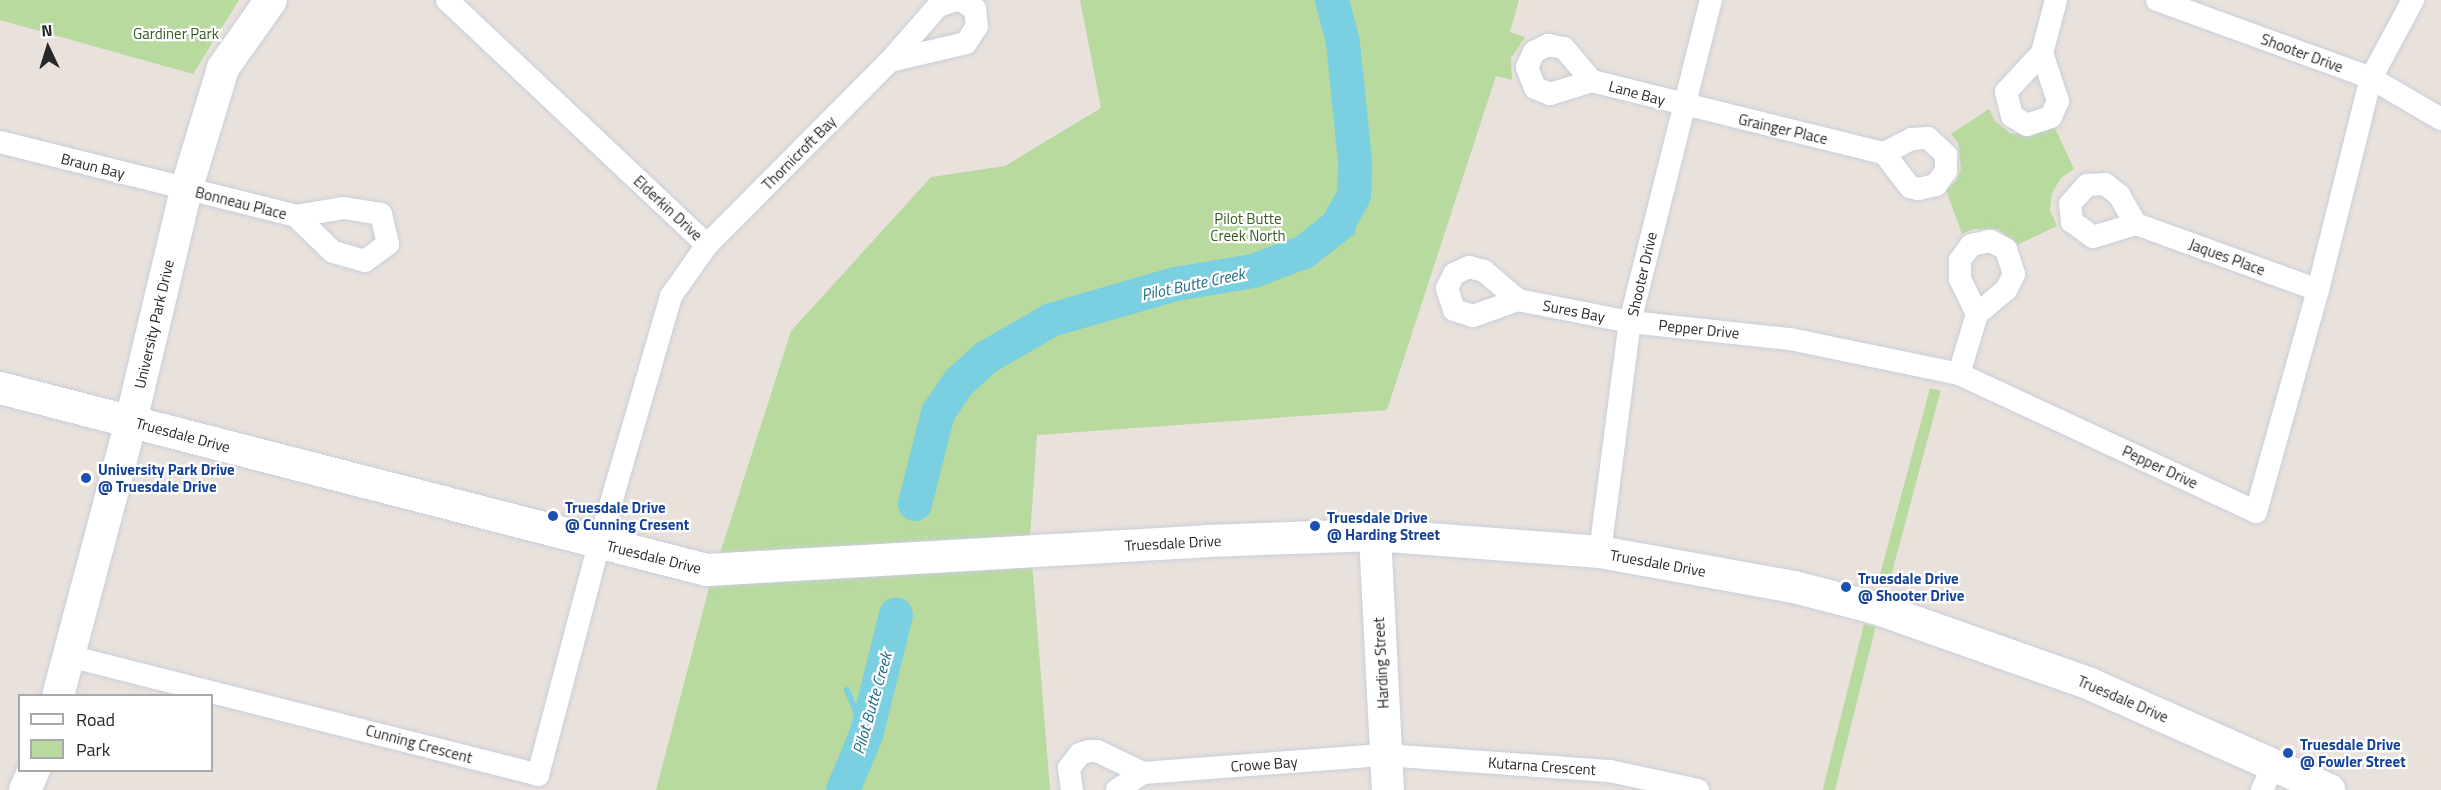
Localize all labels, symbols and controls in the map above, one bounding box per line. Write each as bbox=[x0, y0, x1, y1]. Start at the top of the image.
north arrow bbox=[18, 18, 78, 78]
text: N bbox=[40, 18, 53, 42]
park label: Gardiner Park bbox=[133, 25, 219, 43]
street label: Shooter Drive bbox=[2258, 30, 2346, 76]
street label: Lane Bay bbox=[1607, 77, 1667, 109]
street label: Grainger Place bbox=[1737, 110, 1829, 148]
street label: Thornicroft Bay bbox=[758, 112, 840, 194]
street label: Braun Bay bbox=[59, 149, 127, 183]
street label: Elderkin Drive bbox=[630, 172, 706, 244]
street label: Bonneau Place bbox=[193, 183, 289, 223]
park label: Pilot Butte Creek North bbox=[1210, 209, 1286, 244]
street label: Shooter Drive bbox=[1624, 230, 1660, 318]
street label: Jaques Place bbox=[2187, 235, 2267, 279]
street label: University Park Drive bbox=[130, 258, 178, 390]
water label: Pilot Butte Creek bbox=[1140, 264, 1246, 304]
street label: Sures Bay bbox=[1541, 296, 1607, 326]
street label: Pepper Drive bbox=[1658, 316, 1740, 342]
street label: Truesdale Drive bbox=[134, 414, 232, 456]
street label: Pepper Drive bbox=[2119, 442, 2201, 492]
place label: University Park Drive @ Truesdale Drive bbox=[98, 460, 235, 495]
marker: University Park Drive @ Truesdale Drive bbox=[79, 471, 93, 485]
place label: Truesdale Drive @ Cunning Cresent bbox=[565, 498, 689, 533]
place label: Truesdale Drive @ Harding Street bbox=[1327, 508, 1440, 543]
marker: Truesdale Drive @ Cunning Cresent bbox=[546, 509, 560, 523]
marker: Truesdale Drive @ Harding Street bbox=[1308, 519, 1322, 533]
street label: Truesdale Drive bbox=[1124, 531, 1222, 555]
street label: Truesdale Drive bbox=[605, 537, 703, 577]
street label: Truesdale Drive bbox=[1609, 546, 1707, 580]
place label: Truesdale Drive @ Shooter Drive bbox=[1858, 569, 1964, 604]
marker: Truesdale Drive @ Shooter Drive bbox=[1839, 580, 1853, 594]
street label: Harding Street bbox=[1370, 617, 1392, 709]
water label: Pilot Butte Creek bbox=[848, 650, 896, 756]
street label: Truesdale Drive bbox=[2075, 672, 2171, 726]
legend bbox=[18, 694, 213, 772]
text: Road bbox=[76, 706, 115, 733]
street label: Cunning Crescent bbox=[364, 721, 474, 767]
place label: Truesdale Drive @ Fowler Street bbox=[2300, 735, 2406, 770]
text: Park bbox=[76, 736, 110, 763]
marker: Truesdale Drive @ Fowler Street bbox=[2281, 746, 2295, 760]
street label: Crowe Bay bbox=[1230, 753, 1298, 775]
street label: Kutarna Crescent bbox=[1487, 753, 1597, 779]

